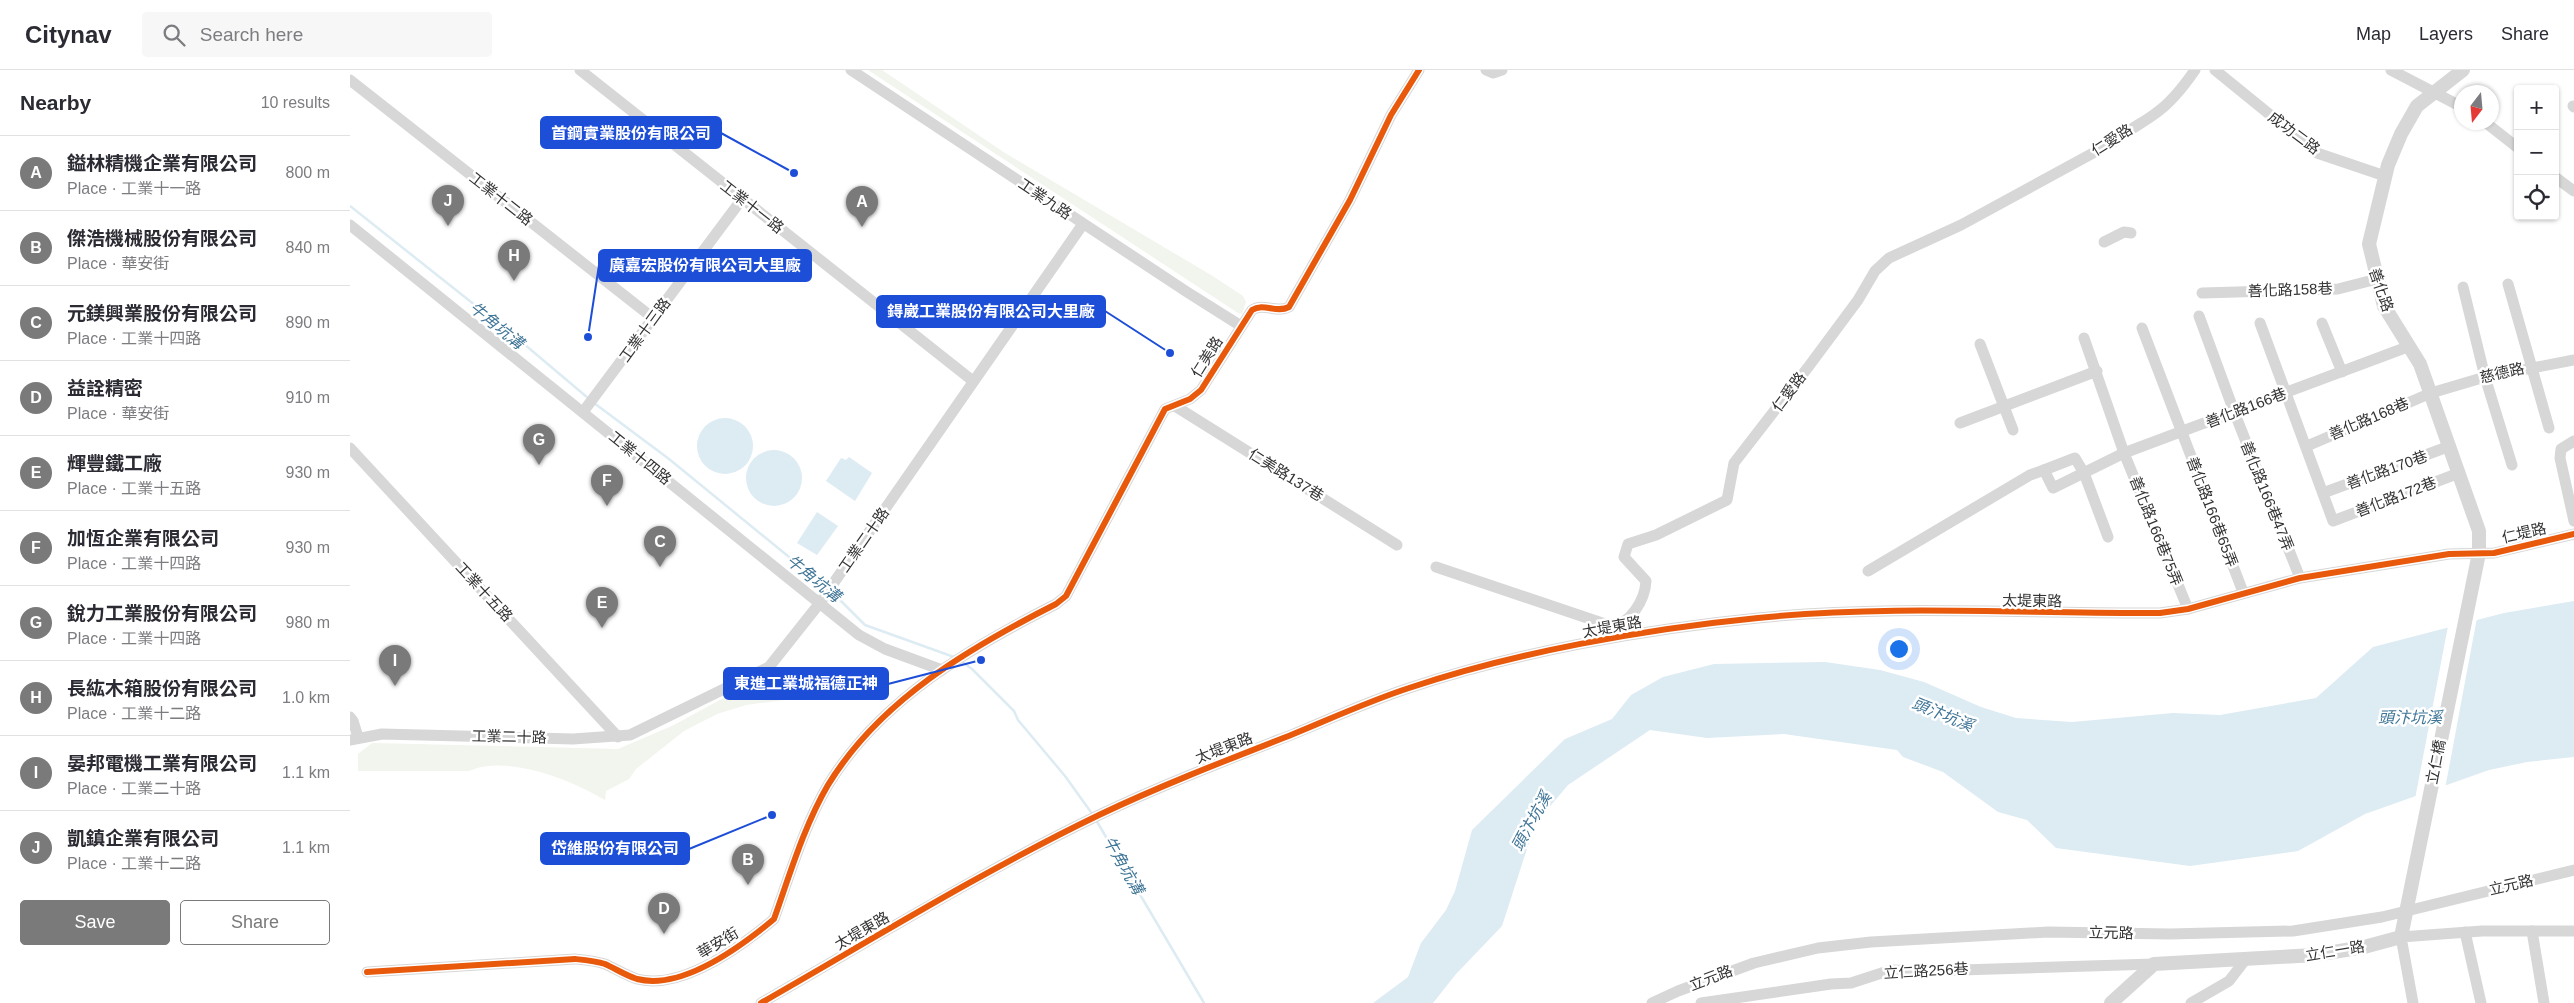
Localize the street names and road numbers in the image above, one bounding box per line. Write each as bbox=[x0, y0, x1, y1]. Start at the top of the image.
street label: 成功二路 bbox=[2265, 108, 2323, 157]
street label: 仁愛路 bbox=[2088, 120, 2135, 159]
street label: 工業十二路 bbox=[467, 169, 536, 228]
street label: 工業九路 bbox=[1016, 175, 1075, 222]
street label: 工業十一路 bbox=[718, 177, 787, 236]
street label: 善化路 bbox=[2366, 266, 2397, 314]
street label: 善化路158巷 bbox=[2247, 280, 2333, 299]
street label: 工業十三路 bbox=[616, 294, 674, 365]
street label: 仁美路 bbox=[1187, 333, 1226, 380]
street label: 慈德路 bbox=[2478, 359, 2526, 386]
street label: 仁愛路 bbox=[1768, 369, 1809, 415]
street label: 善化路166巷 bbox=[2203, 384, 2289, 431]
street label: 善化路168巷 bbox=[2326, 394, 2411, 443]
street label: 工業十四路 bbox=[606, 427, 675, 488]
street label: 善化路166巷47弄 bbox=[2238, 439, 2297, 553]
street label: 仁美路137巷 bbox=[1246, 445, 1327, 504]
street label: 善化路170巷 bbox=[2344, 447, 2430, 492]
street label: 善化路166巷65弄 bbox=[2184, 454, 2241, 569]
street label: 善化路172巷 bbox=[2353, 473, 2439, 520]
street label: 善化路166巷75弄 bbox=[2127, 474, 2186, 588]
street label: 工業二十路 bbox=[835, 504, 892, 575]
street label: 仁堤路 bbox=[2500, 519, 2548, 546]
street label: 工業十五路 bbox=[453, 558, 516, 625]
street label: 太堤東路 bbox=[2002, 591, 2062, 610]
street label: 太堤東路 bbox=[1581, 613, 1643, 640]
street label: 工業二十路 bbox=[471, 727, 547, 746]
street label: 太堤東路 bbox=[1193, 729, 1255, 766]
street label: 立仁橋 bbox=[2423, 738, 2448, 786]
street label: 立元路 bbox=[2487, 871, 2535, 898]
street label: 太堤東路 bbox=[832, 908, 892, 953]
street label: 華安街 bbox=[694, 924, 741, 961]
street label: 立元路 bbox=[2088, 924, 2134, 941]
street label: 立仁一路 bbox=[2304, 937, 2366, 964]
street label: 立仁路256巷 bbox=[1883, 960, 1969, 981]
street label: 立元路 bbox=[1687, 962, 1735, 994]

